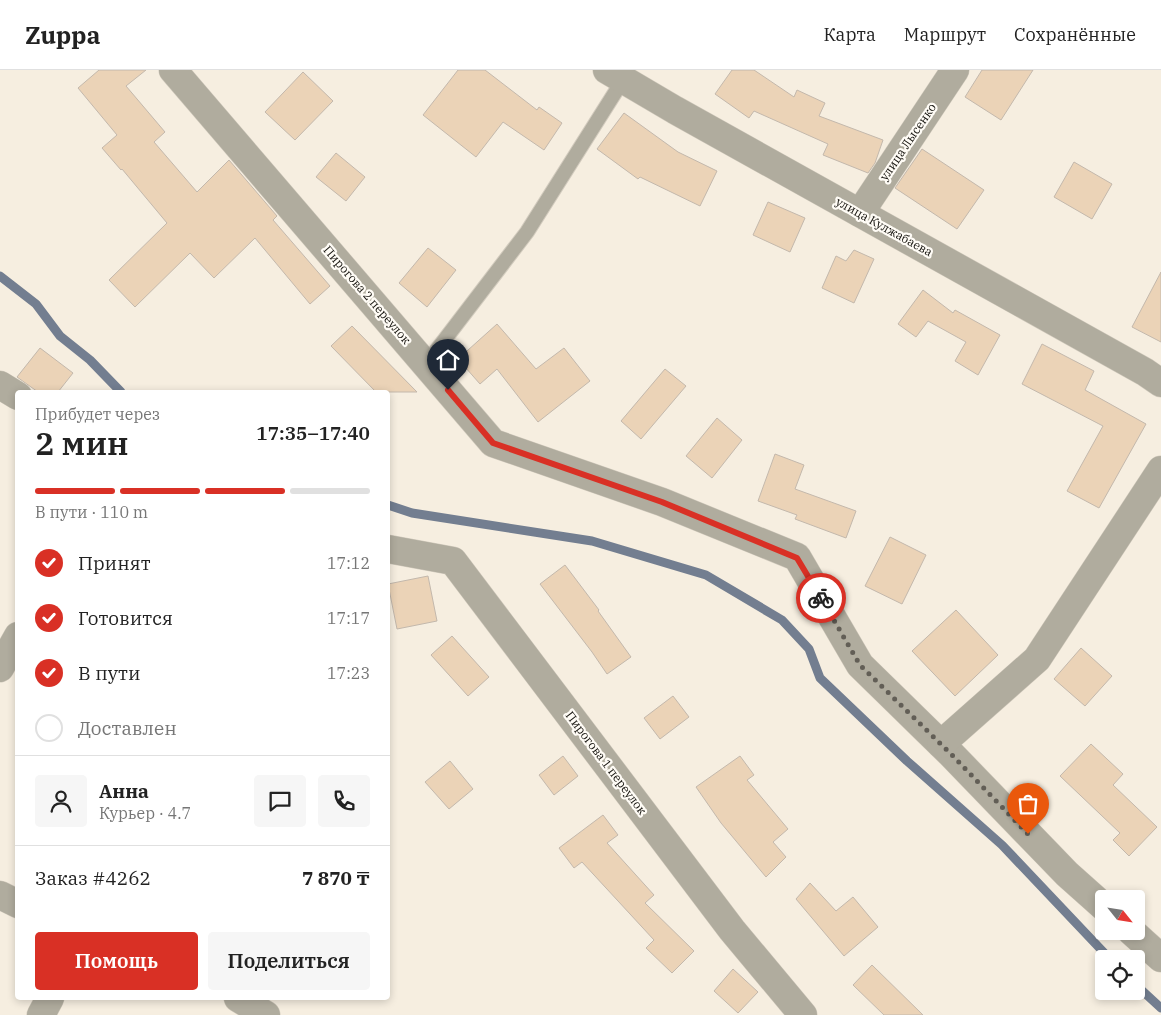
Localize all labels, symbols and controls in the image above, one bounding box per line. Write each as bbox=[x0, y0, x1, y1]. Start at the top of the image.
text: Zuppa bbox=[25, 19, 100, 51]
text: Карта bbox=[823, 23, 876, 46]
text: Маршрут bbox=[904, 23, 986, 46]
text: Сохранённые bbox=[1014, 23, 1136, 46]
street label: улица Лысенко bbox=[876, 100, 939, 183]
street label: улица Кулжабаева bbox=[833, 194, 936, 260]
street label: Пирогова 2 переулок bbox=[321, 242, 414, 347]
pin bbox=[427, 339, 469, 390]
icon: home bbox=[434, 346, 462, 374]
text: Прибудет через bbox=[35, 404, 160, 424]
text: 17:35–17:40 bbox=[256, 421, 370, 445]
text: 2 мин bbox=[35, 422, 129, 464]
text: В пути · 110 m bbox=[35, 502, 148, 522]
icon: check bbox=[35, 549, 63, 577]
text: Принят bbox=[78, 551, 151, 575]
text: 17:12 bbox=[327, 553, 370, 573]
courier bbox=[796, 573, 846, 623]
icon: bike bbox=[807, 584, 835, 612]
icon: check bbox=[35, 604, 63, 632]
text: Готовится bbox=[78, 606, 173, 630]
text: 17:17 bbox=[327, 608, 370, 628]
icon: check bbox=[35, 659, 63, 687]
text: В пути bbox=[78, 661, 140, 685]
text: 17:23 bbox=[327, 663, 370, 683]
street label: Пирогова 1 переулок bbox=[563, 708, 650, 817]
text: Доставлен bbox=[78, 716, 177, 740]
button: person bbox=[35, 775, 87, 827]
button: chat bbox=[254, 775, 306, 827]
button: phone bbox=[318, 775, 370, 827]
text: Анна bbox=[99, 779, 149, 803]
pin bbox=[1007, 783, 1049, 834]
icon: bag bbox=[1014, 790, 1042, 818]
text: Курьер · 4.7 bbox=[99, 803, 191, 823]
text: Заказ #4262 bbox=[35, 866, 151, 890]
text: 7 870 ₸ bbox=[302, 866, 370, 890]
north arrow bbox=[1095, 890, 1145, 940]
map controls bbox=[1095, 890, 1145, 1000]
button: Помощь bbox=[35, 932, 198, 990]
button: Поделиться bbox=[208, 932, 370, 990]
button: locate bbox=[1095, 950, 1145, 1000]

